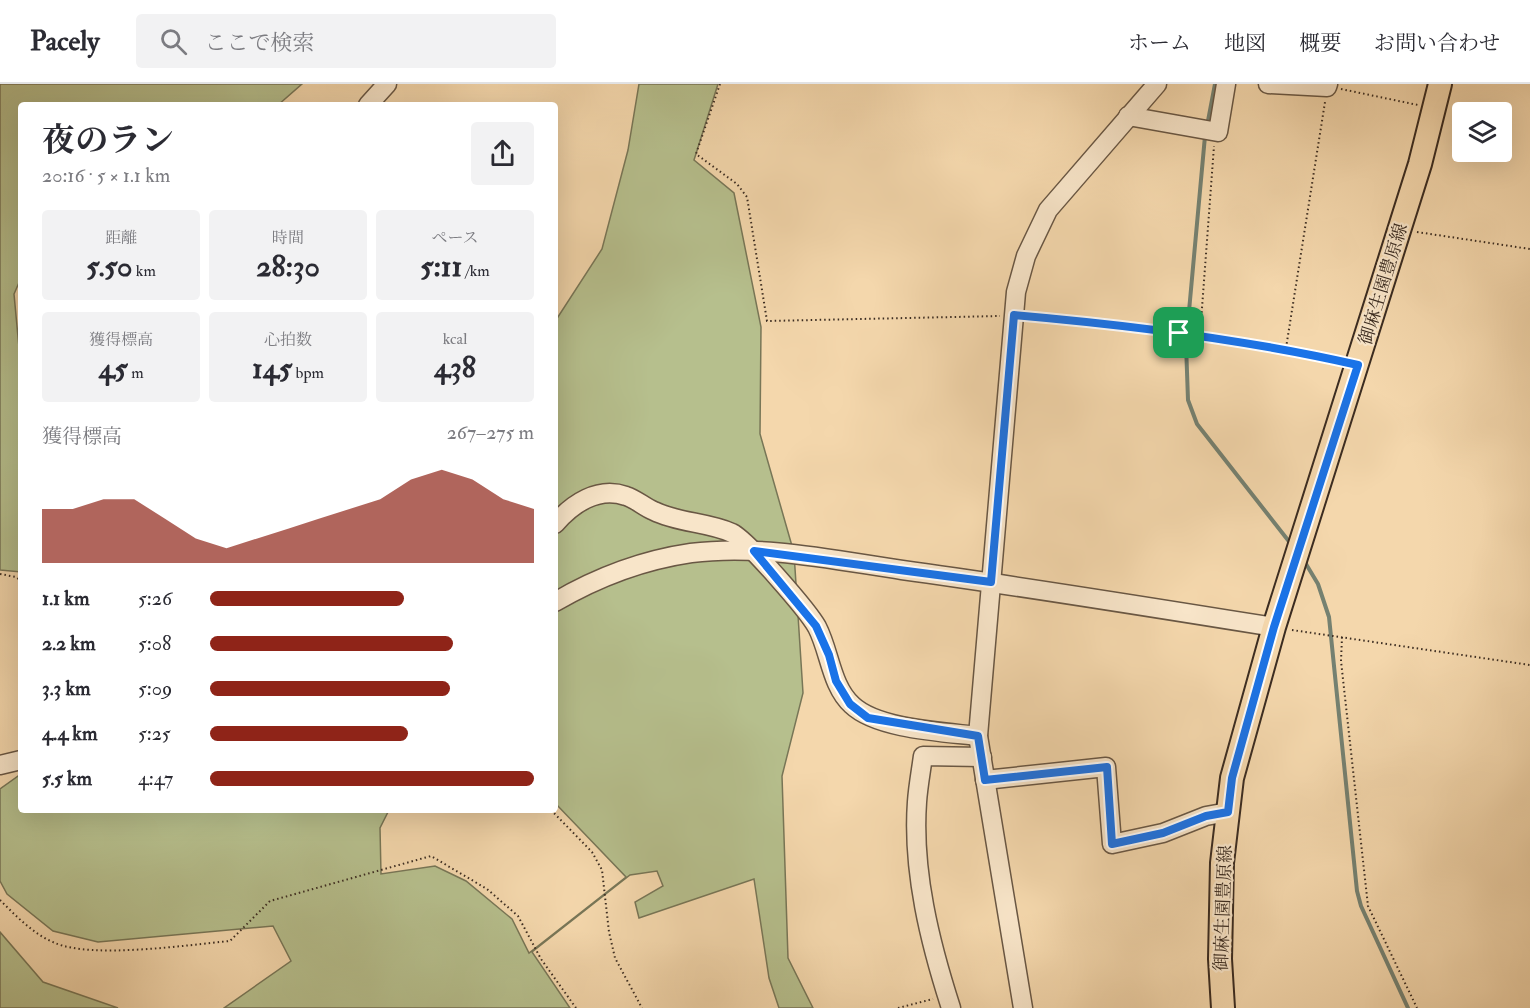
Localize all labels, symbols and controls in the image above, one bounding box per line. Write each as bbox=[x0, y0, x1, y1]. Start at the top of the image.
search box bbox=[136, 14, 556, 68]
text: Pacely bbox=[30, 24, 100, 59]
icon: search bbox=[157, 25, 190, 58]
text: ここで検索 bbox=[205, 29, 315, 57]
text: ホーム bbox=[1128, 30, 1191, 57]
text: 地図 bbox=[1224, 30, 1266, 57]
text: 概要 bbox=[1299, 30, 1341, 57]
text: お問い合わせ bbox=[1374, 30, 1500, 57]
map controls bbox=[1452, 102, 1512, 162]
button: layers bbox=[1452, 102, 1512, 162]
text: 夜のラン bbox=[42, 120, 174, 161]
button: share bbox=[471, 122, 534, 185]
text: 20:16 · 5 × 1.1 km bbox=[42, 163, 170, 188]
street label: 御麻生園豊原線 bbox=[1354, 221, 1413, 348]
text: 距離 bbox=[105, 228, 137, 248]
text: 時間 bbox=[272, 228, 304, 248]
text: ペース bbox=[431, 228, 479, 248]
text: 5.50 bbox=[86, 248, 132, 285]
text: 28:30 bbox=[256, 248, 320, 285]
text: 5:11 bbox=[420, 248, 462, 285]
text: km bbox=[132, 261, 156, 281]
text: /km bbox=[462, 261, 490, 281]
pin bbox=[1153, 307, 1204, 358]
icon: arrive bbox=[1162, 316, 1195, 349]
text: kcal bbox=[443, 329, 467, 349]
text: 獲得標高 bbox=[89, 330, 153, 350]
text: 心拍数 bbox=[264, 330, 312, 350]
text: 438 bbox=[434, 349, 476, 386]
text: 45 bbox=[98, 350, 128, 387]
text: 145 bbox=[252, 350, 292, 387]
text: m bbox=[128, 363, 144, 383]
text: bpm bbox=[292, 363, 324, 383]
text: 267–275 m bbox=[447, 420, 534, 445]
text: 獲得標高 bbox=[42, 424, 122, 449]
text: 1.1 km bbox=[42, 586, 89, 611]
text: 5:26 bbox=[138, 586, 172, 611]
text: 2.2 km bbox=[42, 631, 95, 656]
text: 5:08 bbox=[138, 631, 171, 656]
text: 3.3 km bbox=[42, 676, 90, 701]
text: 5:09 bbox=[138, 676, 172, 701]
text: 4.4 km bbox=[42, 721, 97, 746]
text: 5:25 bbox=[138, 721, 171, 746]
text: 5.5 km bbox=[42, 766, 92, 791]
text: 4:47 bbox=[138, 766, 173, 791]
street label: 御麻生園豊原線 bbox=[1210, 845, 1237, 971]

